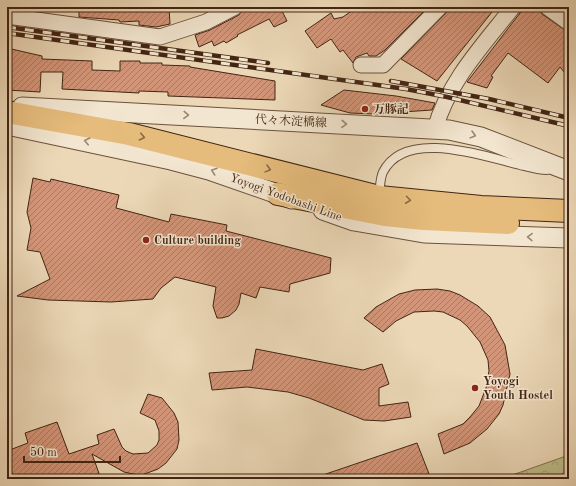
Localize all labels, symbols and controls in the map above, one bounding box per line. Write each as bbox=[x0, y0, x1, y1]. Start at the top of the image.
place label: 万豚記 bbox=[373, 102, 409, 116]
marker: 万豚記 bbox=[360, 104, 370, 114]
one-way arrow bbox=[183, 111, 189, 120]
street label: 代々木淀橋線 bbox=[255, 112, 327, 130]
one-way arrow bbox=[341, 120, 347, 129]
one-way arrow bbox=[469, 130, 476, 139]
one-way arrow bbox=[139, 133, 145, 141]
one-way arrow bbox=[84, 137, 91, 146]
one-way arrow bbox=[264, 164, 271, 173]
one-way arrow bbox=[210, 168, 217, 176]
street label: Yoyogi Yodobashi Line bbox=[228, 172, 344, 224]
one-way arrow bbox=[405, 195, 411, 204]
one-way arrow bbox=[527, 233, 533, 241]
marker: Culture building bbox=[141, 235, 151, 245]
place label: Culture building bbox=[154, 235, 241, 247]
place label: Yoyogi Youth Hostel bbox=[483, 376, 553, 402]
marker: Yoyogi Youth Hostel bbox=[470, 383, 480, 393]
scale bar bbox=[24, 438, 120, 464]
text: 50 m bbox=[30, 446, 57, 459]

